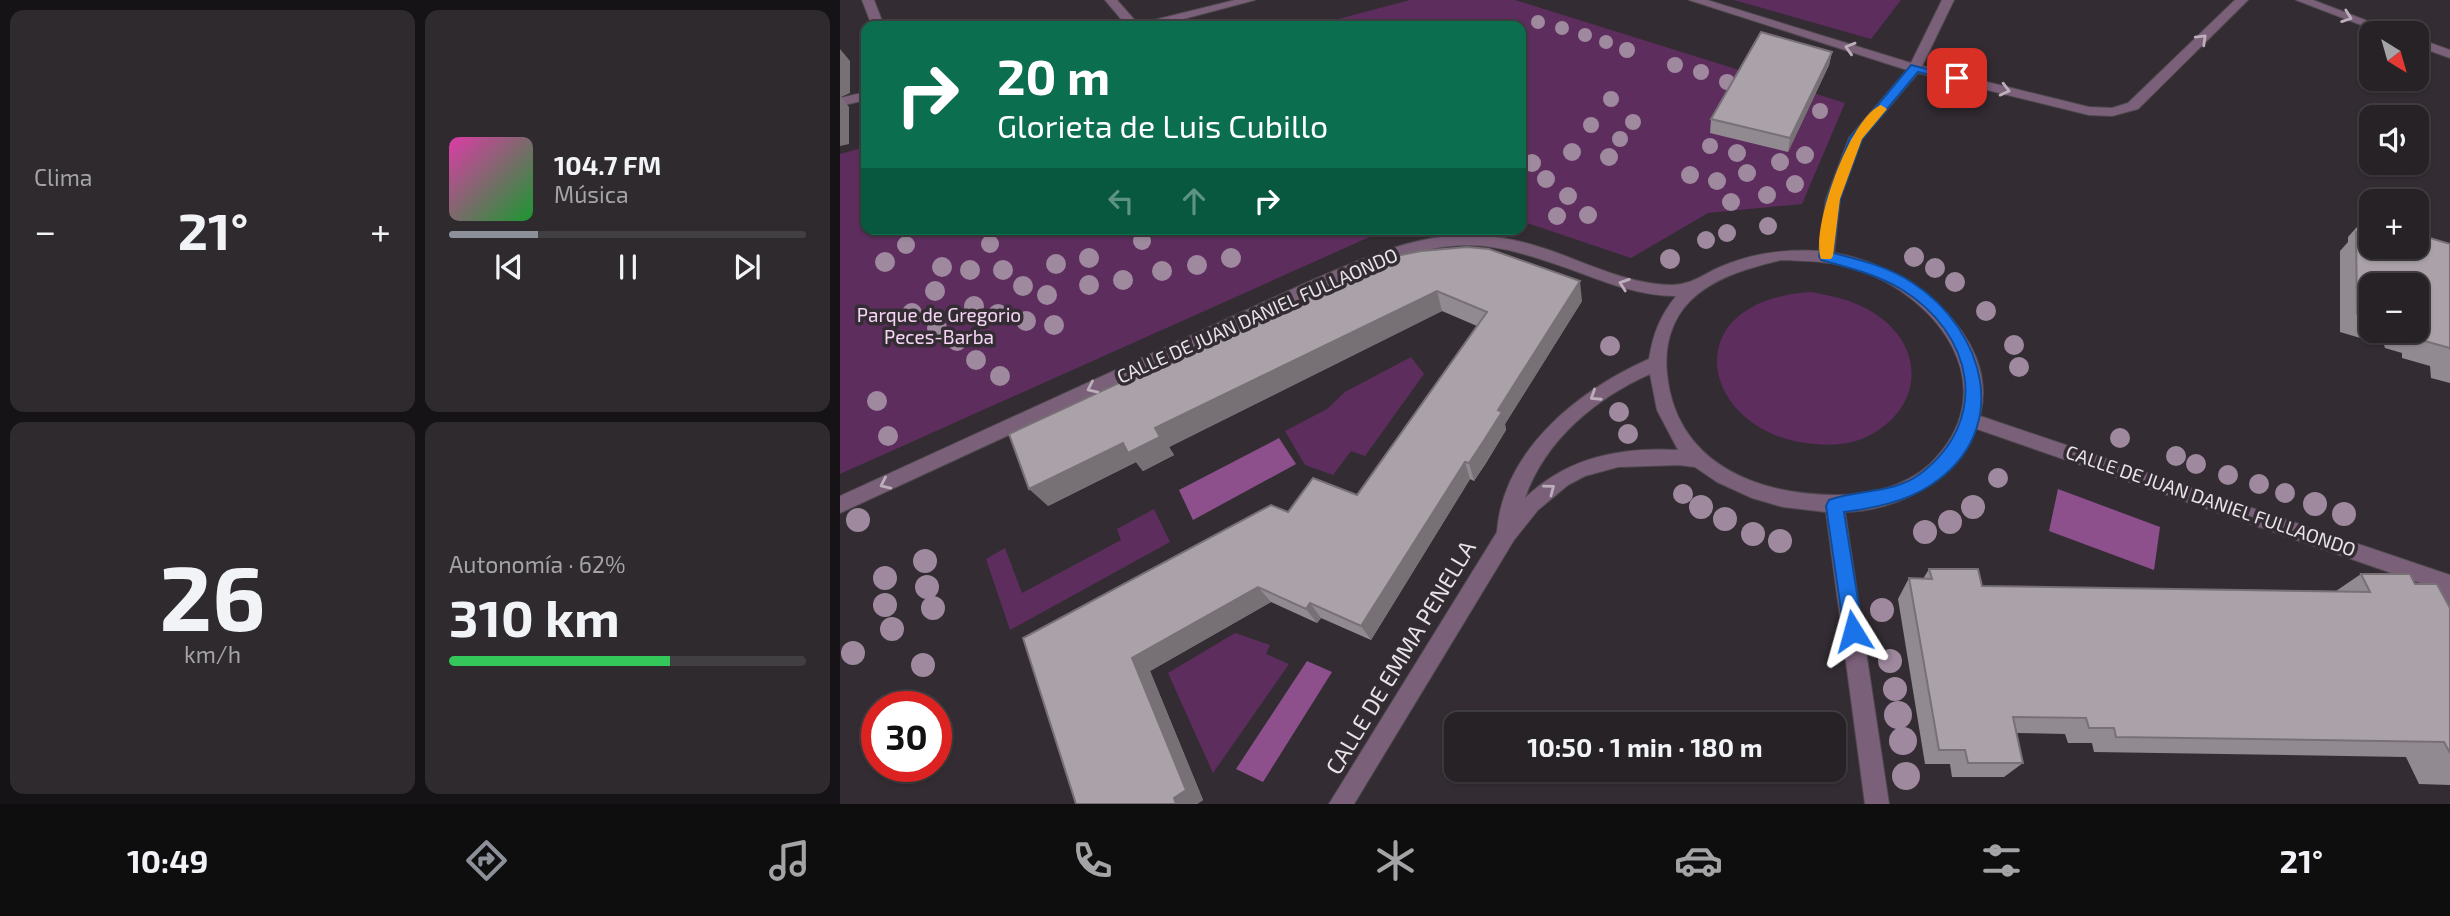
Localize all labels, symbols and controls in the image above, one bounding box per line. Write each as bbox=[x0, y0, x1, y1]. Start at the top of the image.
one-way arrow bbox=[2341, 8, 2353, 22]
north arrow bbox=[2359, 21, 2429, 91]
map controls bbox=[2359, 21, 2429, 343]
one-way arrow bbox=[2194, 34, 2207, 47]
one-way arrow bbox=[1844, 41, 1856, 56]
text: 20 m bbox=[997, 46, 1110, 105]
pin bbox=[1927, 48, 1987, 108]
icon: right bbox=[882, 49, 973, 140]
icon: arrive bbox=[1938, 59, 1976, 97]
one-way arrow bbox=[1999, 82, 2011, 96]
button: sound bbox=[2359, 105, 2429, 175]
text: Glorieta de Luis Cubillo bbox=[997, 106, 1328, 144]
text: 104.7 FM bbox=[554, 149, 661, 180]
text: Clima bbox=[34, 163, 92, 191]
text: Música bbox=[554, 180, 629, 208]
icon: left bbox=[1102, 182, 1140, 220]
icon: ahead bbox=[1175, 182, 1213, 220]
icon: right bbox=[1248, 182, 1286, 220]
button: + bbox=[2359, 189, 2429, 259]
text: 21° bbox=[178, 198, 248, 260]
text: − bbox=[34, 207, 56, 253]
text: + bbox=[370, 207, 391, 253]
street label: CALLE DE JUAN DANIEL FULLAONDO bbox=[1113, 242, 1401, 388]
icon: previous bbox=[490, 248, 528, 286]
icon: pause bbox=[609, 248, 647, 286]
icon: next bbox=[728, 248, 766, 286]
button: − bbox=[2359, 273, 2429, 343]
one-way arrow bbox=[1619, 278, 1631, 292]
park label: Parque de Gregorio Peces-Barba bbox=[857, 303, 1021, 348]
one-way arrow bbox=[1086, 380, 1099, 394]
one-way arrow bbox=[1590, 388, 1603, 401]
street label: CALLE DE JUAN DANIEL FULLAONDO bbox=[2063, 439, 2359, 561]
one-way arrow bbox=[880, 476, 892, 490]
one-way arrow bbox=[1543, 484, 1555, 497]
street label: CALLE DE EMMA PENELLA bbox=[1319, 534, 1481, 779]
text: 26 bbox=[159, 540, 266, 649]
text: Autonomía · 62% bbox=[449, 550, 626, 578]
text: 310 km bbox=[449, 585, 620, 647]
position arrow bbox=[1816, 594, 1890, 668]
text: km/h bbox=[184, 640, 241, 668]
speed limit sign: 30 bbox=[861, 691, 952, 782]
text: 10:50 · 1 min · 180 m bbox=[1527, 731, 1763, 762]
icon: directions bbox=[462, 836, 511, 885]
icon: music bbox=[765, 836, 814, 885]
icon: phone bbox=[1068, 836, 1117, 885]
icon: climate bbox=[1371, 836, 1420, 885]
icon: car bbox=[1674, 836, 1723, 885]
icon: filters bbox=[1977, 836, 2026, 885]
text: 10:49 bbox=[127, 841, 208, 879]
text: 21° bbox=[2280, 841, 2323, 879]

